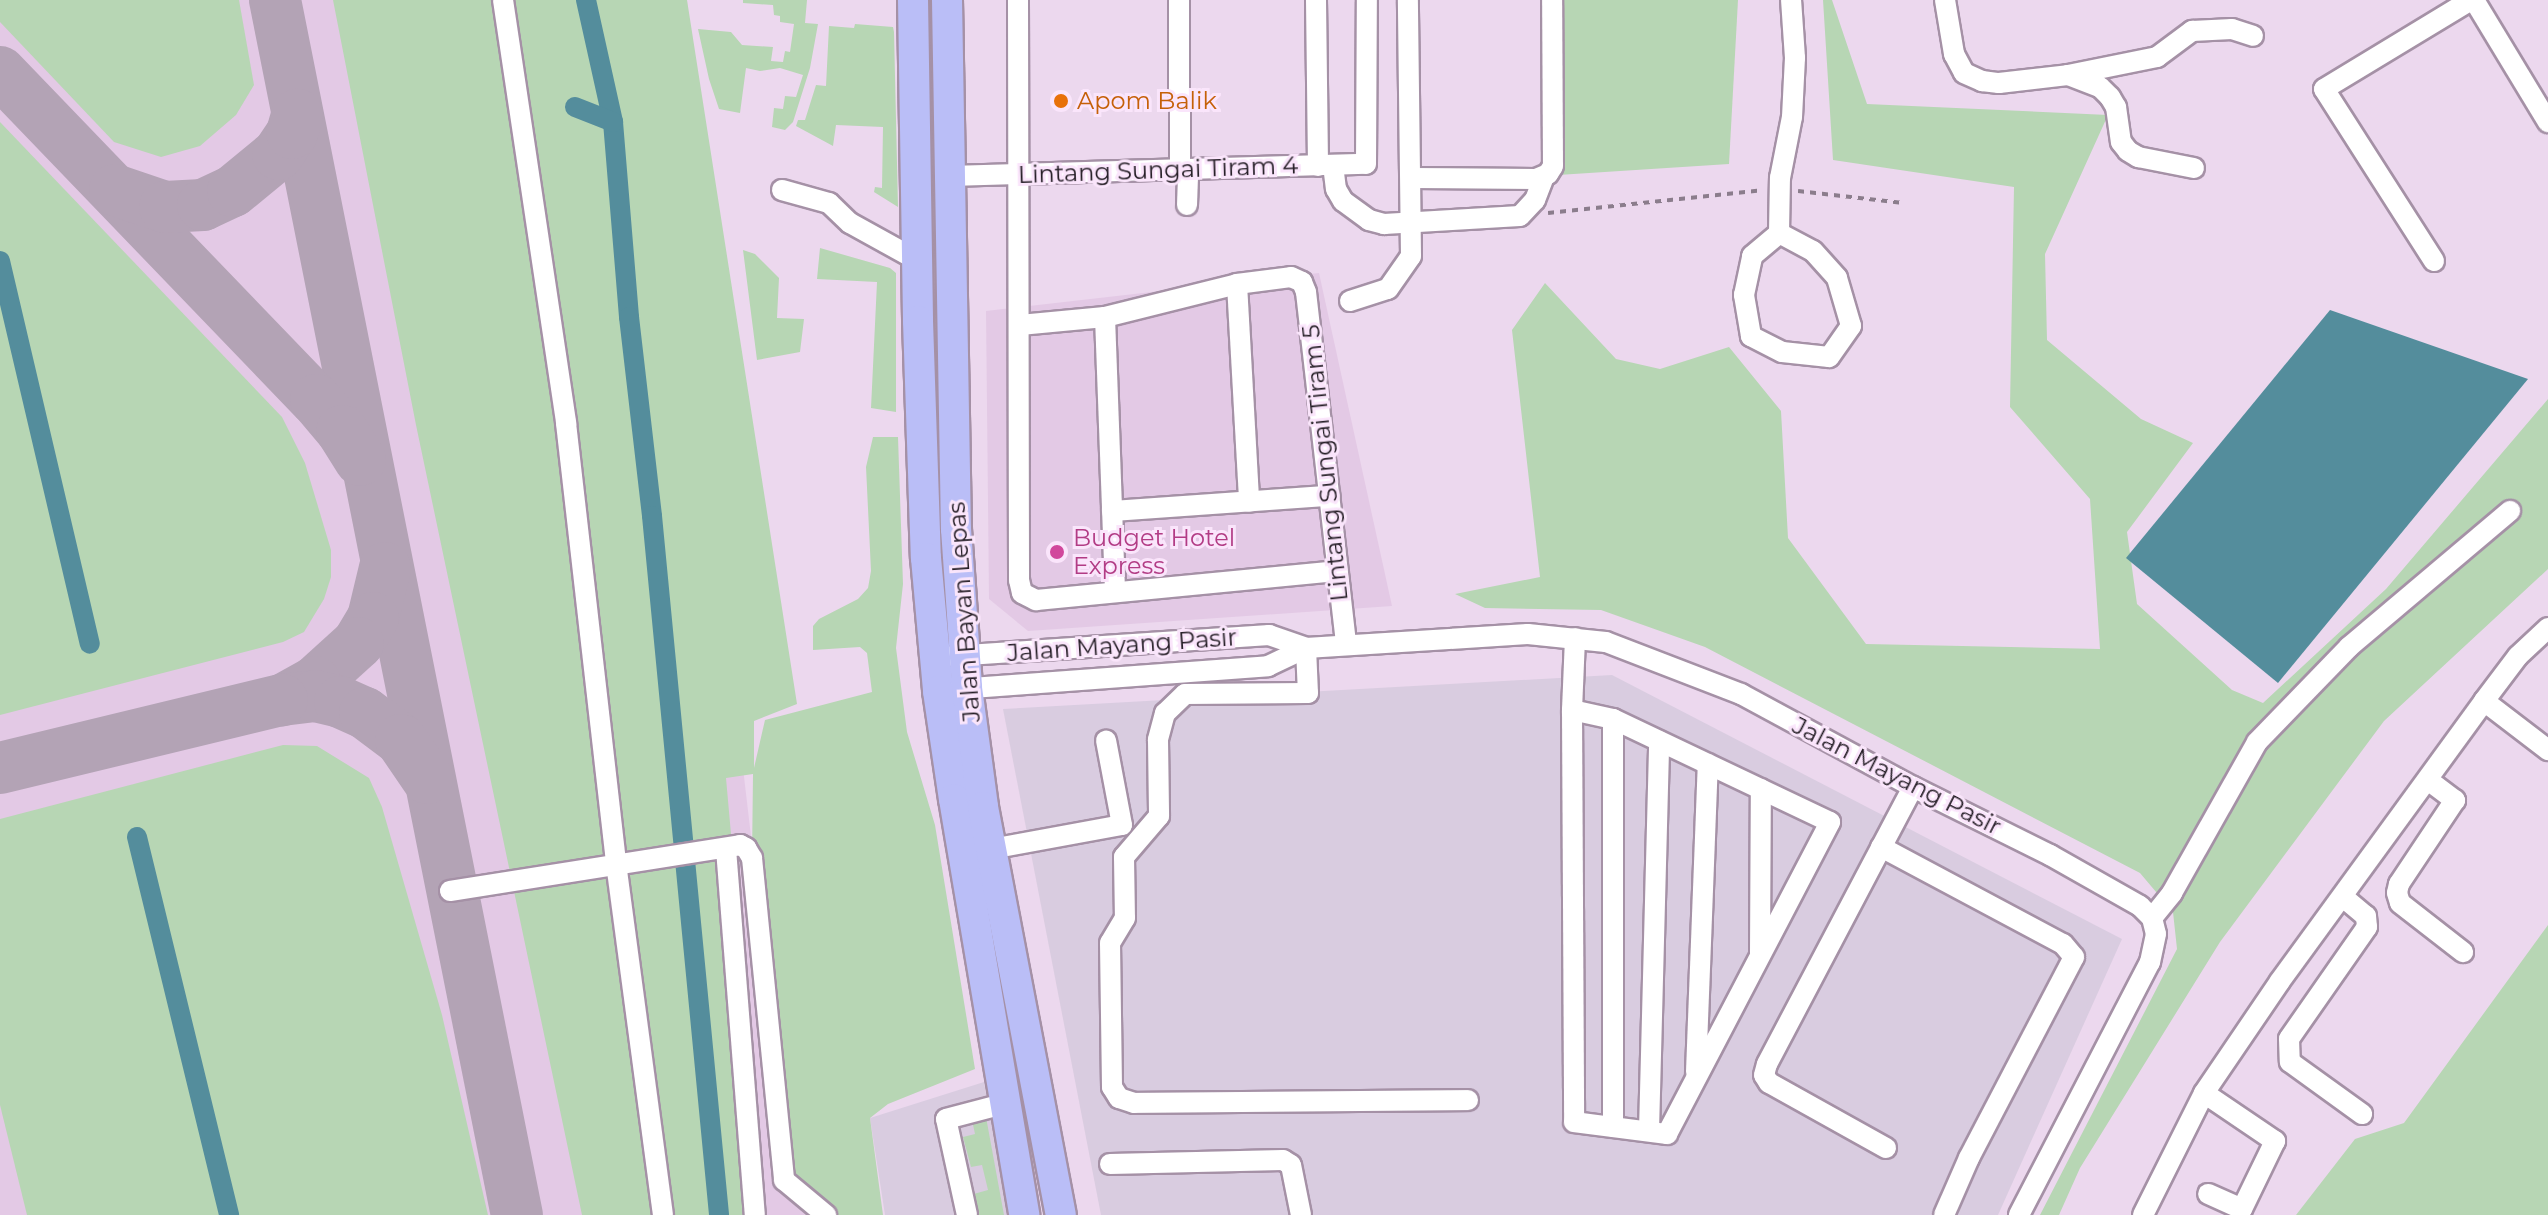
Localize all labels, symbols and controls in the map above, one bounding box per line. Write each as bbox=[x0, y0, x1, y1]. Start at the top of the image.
place label: Apom Balik bbox=[1077, 87, 1217, 115]
marker: Apom Balik bbox=[1052, 92, 1070, 110]
street label: Lintang Sungai Tiram 4 bbox=[1017, 151, 1299, 189]
street label: Lintang Sungai Tiram 5 bbox=[1296, 323, 1354, 603]
street label: Jalan Bayan Lepas bbox=[942, 501, 986, 723]
place label: Budget Hotel Express bbox=[1073, 524, 1235, 580]
marker: Budget Hotel Express bbox=[1048, 543, 1066, 561]
street label: Jalan Mayang Pasir bbox=[1006, 623, 1238, 667]
street label: Jalan Mayang Pasir bbox=[1788, 711, 2006, 841]

